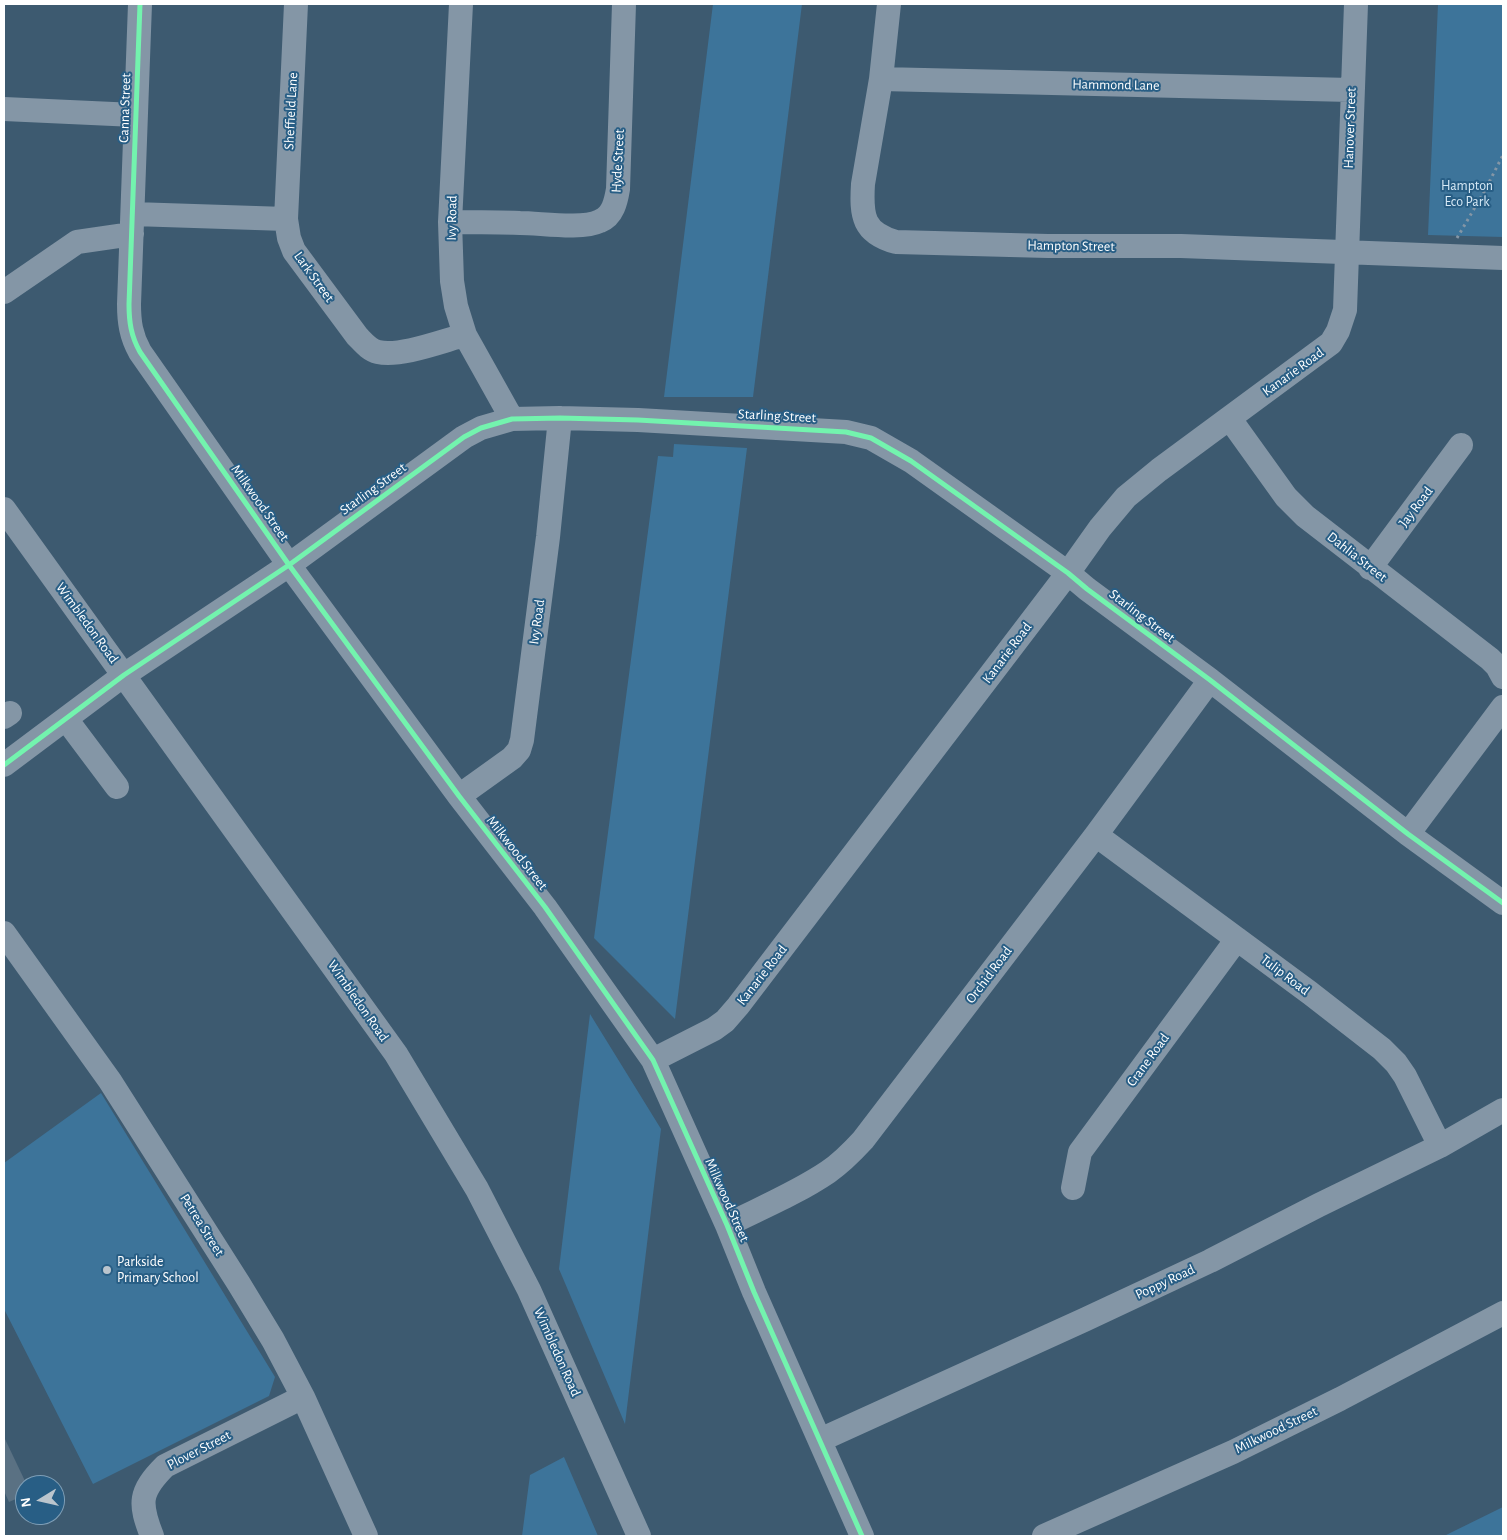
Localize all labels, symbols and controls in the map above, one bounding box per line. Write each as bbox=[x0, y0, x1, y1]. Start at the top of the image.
street label: Sheffield Lane bbox=[281, 72, 301, 150]
street label: Canna Street bbox=[115, 73, 135, 143]
street label: Hammond Lane bbox=[1072, 76, 1160, 94]
street label: Hanover Street bbox=[1340, 87, 1360, 169]
street label: Hyde Street bbox=[608, 129, 628, 193]
park label: Hampton Eco Park bbox=[1441, 178, 1493, 210]
street label: Ivy Road bbox=[443, 195, 461, 241]
street label: Hampton Street bbox=[1027, 237, 1115, 255]
street label: Lark Street bbox=[290, 248, 338, 306]
street label: Kanarie Road bbox=[1259, 344, 1327, 400]
street label: Starling Street bbox=[738, 406, 816, 426]
street label: Starling Street bbox=[336, 459, 410, 519]
street label: Milkwood Street bbox=[227, 461, 293, 545]
street label: Jay Road bbox=[1395, 483, 1437, 531]
street label: Dahlia Street bbox=[1324, 528, 1390, 586]
street label: Wimbledon Road bbox=[52, 579, 122, 667]
street label: Starling Street bbox=[1106, 586, 1178, 646]
street label: Ivy Road bbox=[526, 598, 548, 646]
street label: Kanarie Road bbox=[979, 619, 1035, 687]
street label: Milkwood Street bbox=[483, 812, 551, 894]
street label: Kanarie Road bbox=[733, 941, 791, 1009]
street label: Orchid Road bbox=[962, 943, 1016, 1007]
street label: Tulip Road bbox=[1257, 951, 1313, 999]
street label: Wimbledon Road bbox=[324, 957, 392, 1045]
street label: Crane Road bbox=[1123, 1030, 1173, 1090]
street label: Milkwood Street bbox=[701, 1156, 753, 1244]
street label: Petrea Street bbox=[176, 1191, 228, 1259]
place label: Parkside Primary School bbox=[117, 1254, 199, 1286]
street label: Poppy Road bbox=[1133, 1261, 1197, 1303]
marker: Parkside Primary School bbox=[101, 1264, 113, 1276]
street label: Wimbledon Road bbox=[530, 1305, 584, 1399]
street label: Milkwood Street bbox=[1232, 1403, 1320, 1457]
street label: Plover Street bbox=[164, 1427, 234, 1473]
north arrow bbox=[15, 1475, 65, 1525]
text: N bbox=[18, 1496, 34, 1508]

